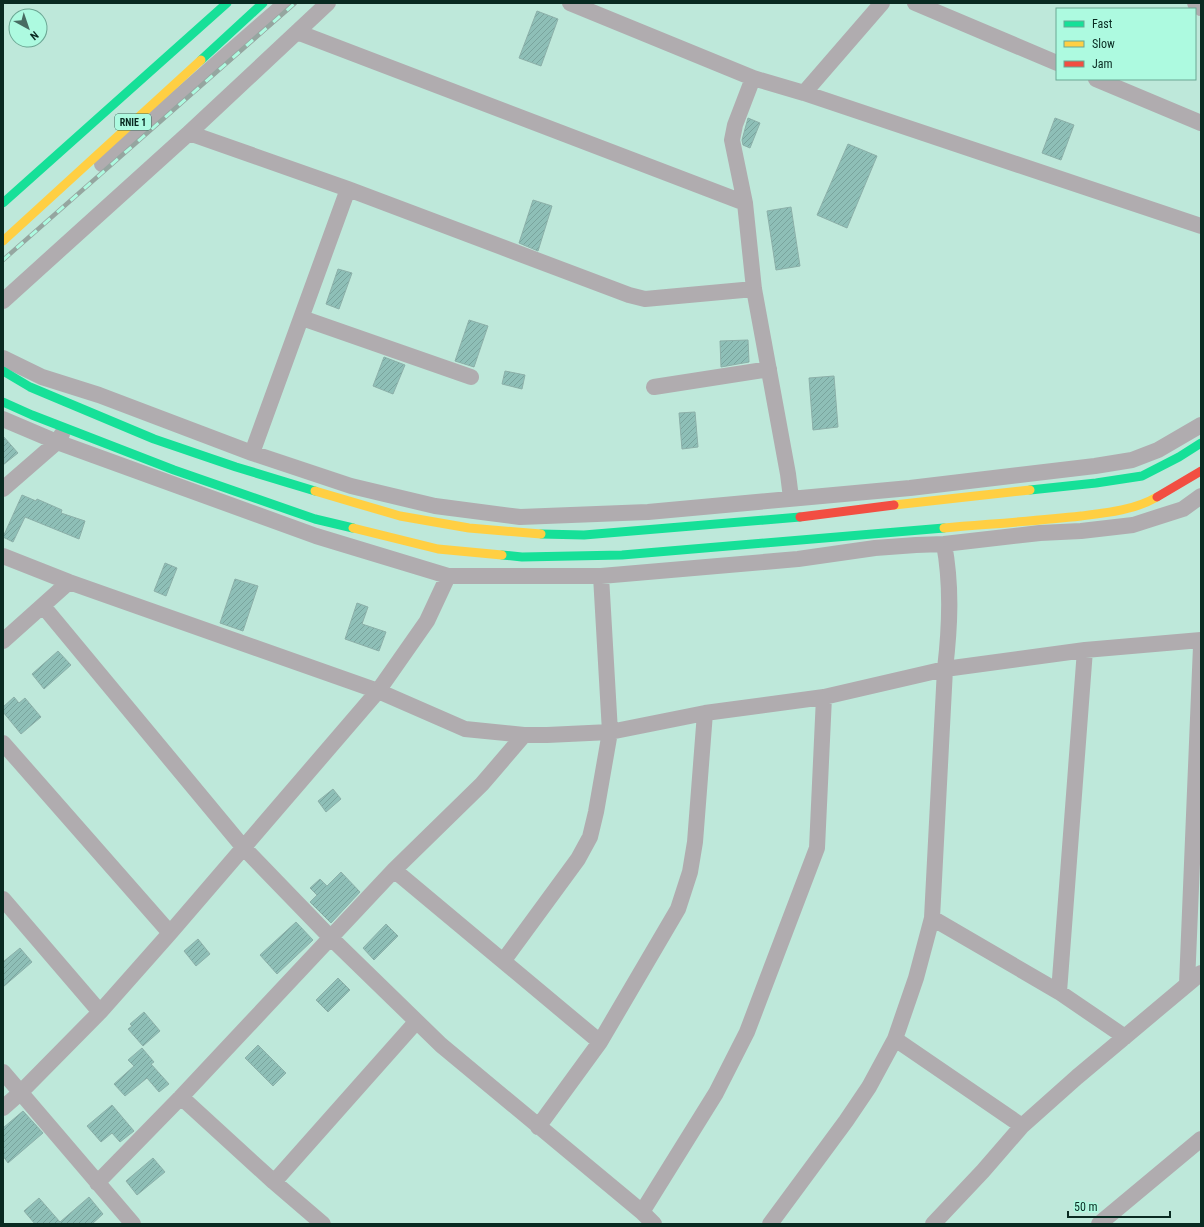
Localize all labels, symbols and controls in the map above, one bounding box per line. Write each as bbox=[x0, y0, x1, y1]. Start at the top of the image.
north arrow bbox=[8, 8, 48, 48]
legend bbox=[1056, 8, 1196, 80]
text: Fast bbox=[1092, 17, 1113, 31]
text: N bbox=[27, 28, 41, 43]
text: Slow bbox=[1092, 37, 1115, 51]
text: Jam bbox=[1092, 57, 1113, 71]
road number: RNIE 1 bbox=[115, 114, 151, 130]
scale bar bbox=[1068, 1193, 1170, 1219]
text: 50 m bbox=[1074, 1200, 1098, 1214]

